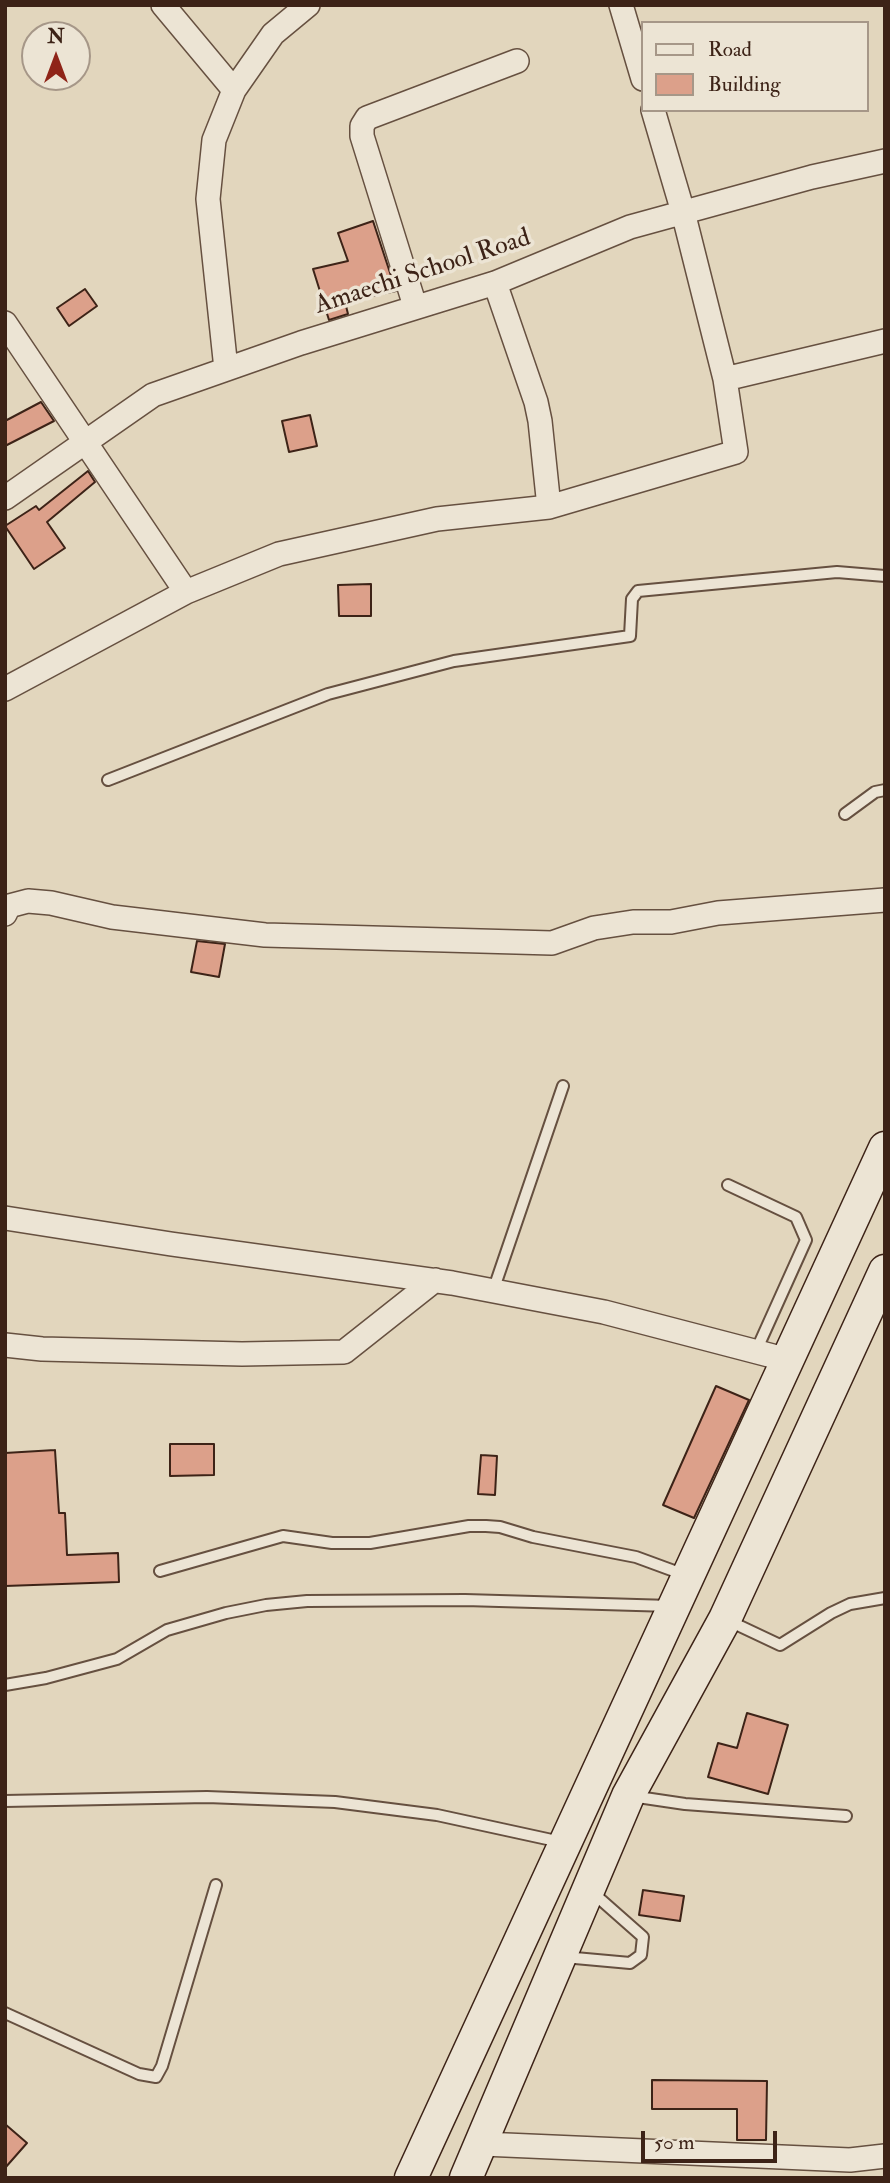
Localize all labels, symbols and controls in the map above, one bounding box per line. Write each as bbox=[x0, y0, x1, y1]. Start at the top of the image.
north arrow bbox=[21, 21, 91, 91]
legend bbox=[642, 21, 869, 112]
text: N bbox=[47, 25, 65, 49]
text: Road bbox=[708, 36, 752, 63]
text: Building bbox=[708, 71, 781, 98]
street label: Amaechi School Road bbox=[311, 223, 535, 323]
scale bar bbox=[645, 2116, 782, 2160]
text: 50 m bbox=[654, 2129, 695, 2156]

